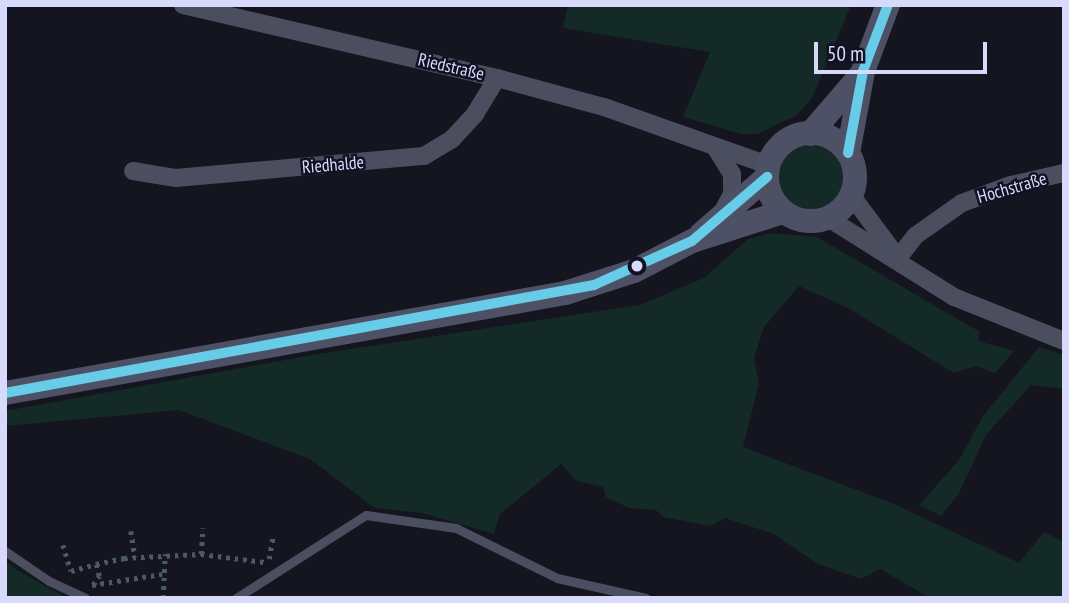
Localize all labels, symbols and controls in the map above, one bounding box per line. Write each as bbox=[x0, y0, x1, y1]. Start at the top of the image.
scale bar bbox=[817, 28, 990, 72]
text: 50 m bbox=[827, 40, 864, 67]
street label: Riedstraße bbox=[416, 49, 486, 85]
street label: Riedhalde bbox=[301, 152, 365, 178]
street label: Hochstraße bbox=[975, 168, 1049, 208]
unlabelled marker bbox=[630, 259, 644, 273]

